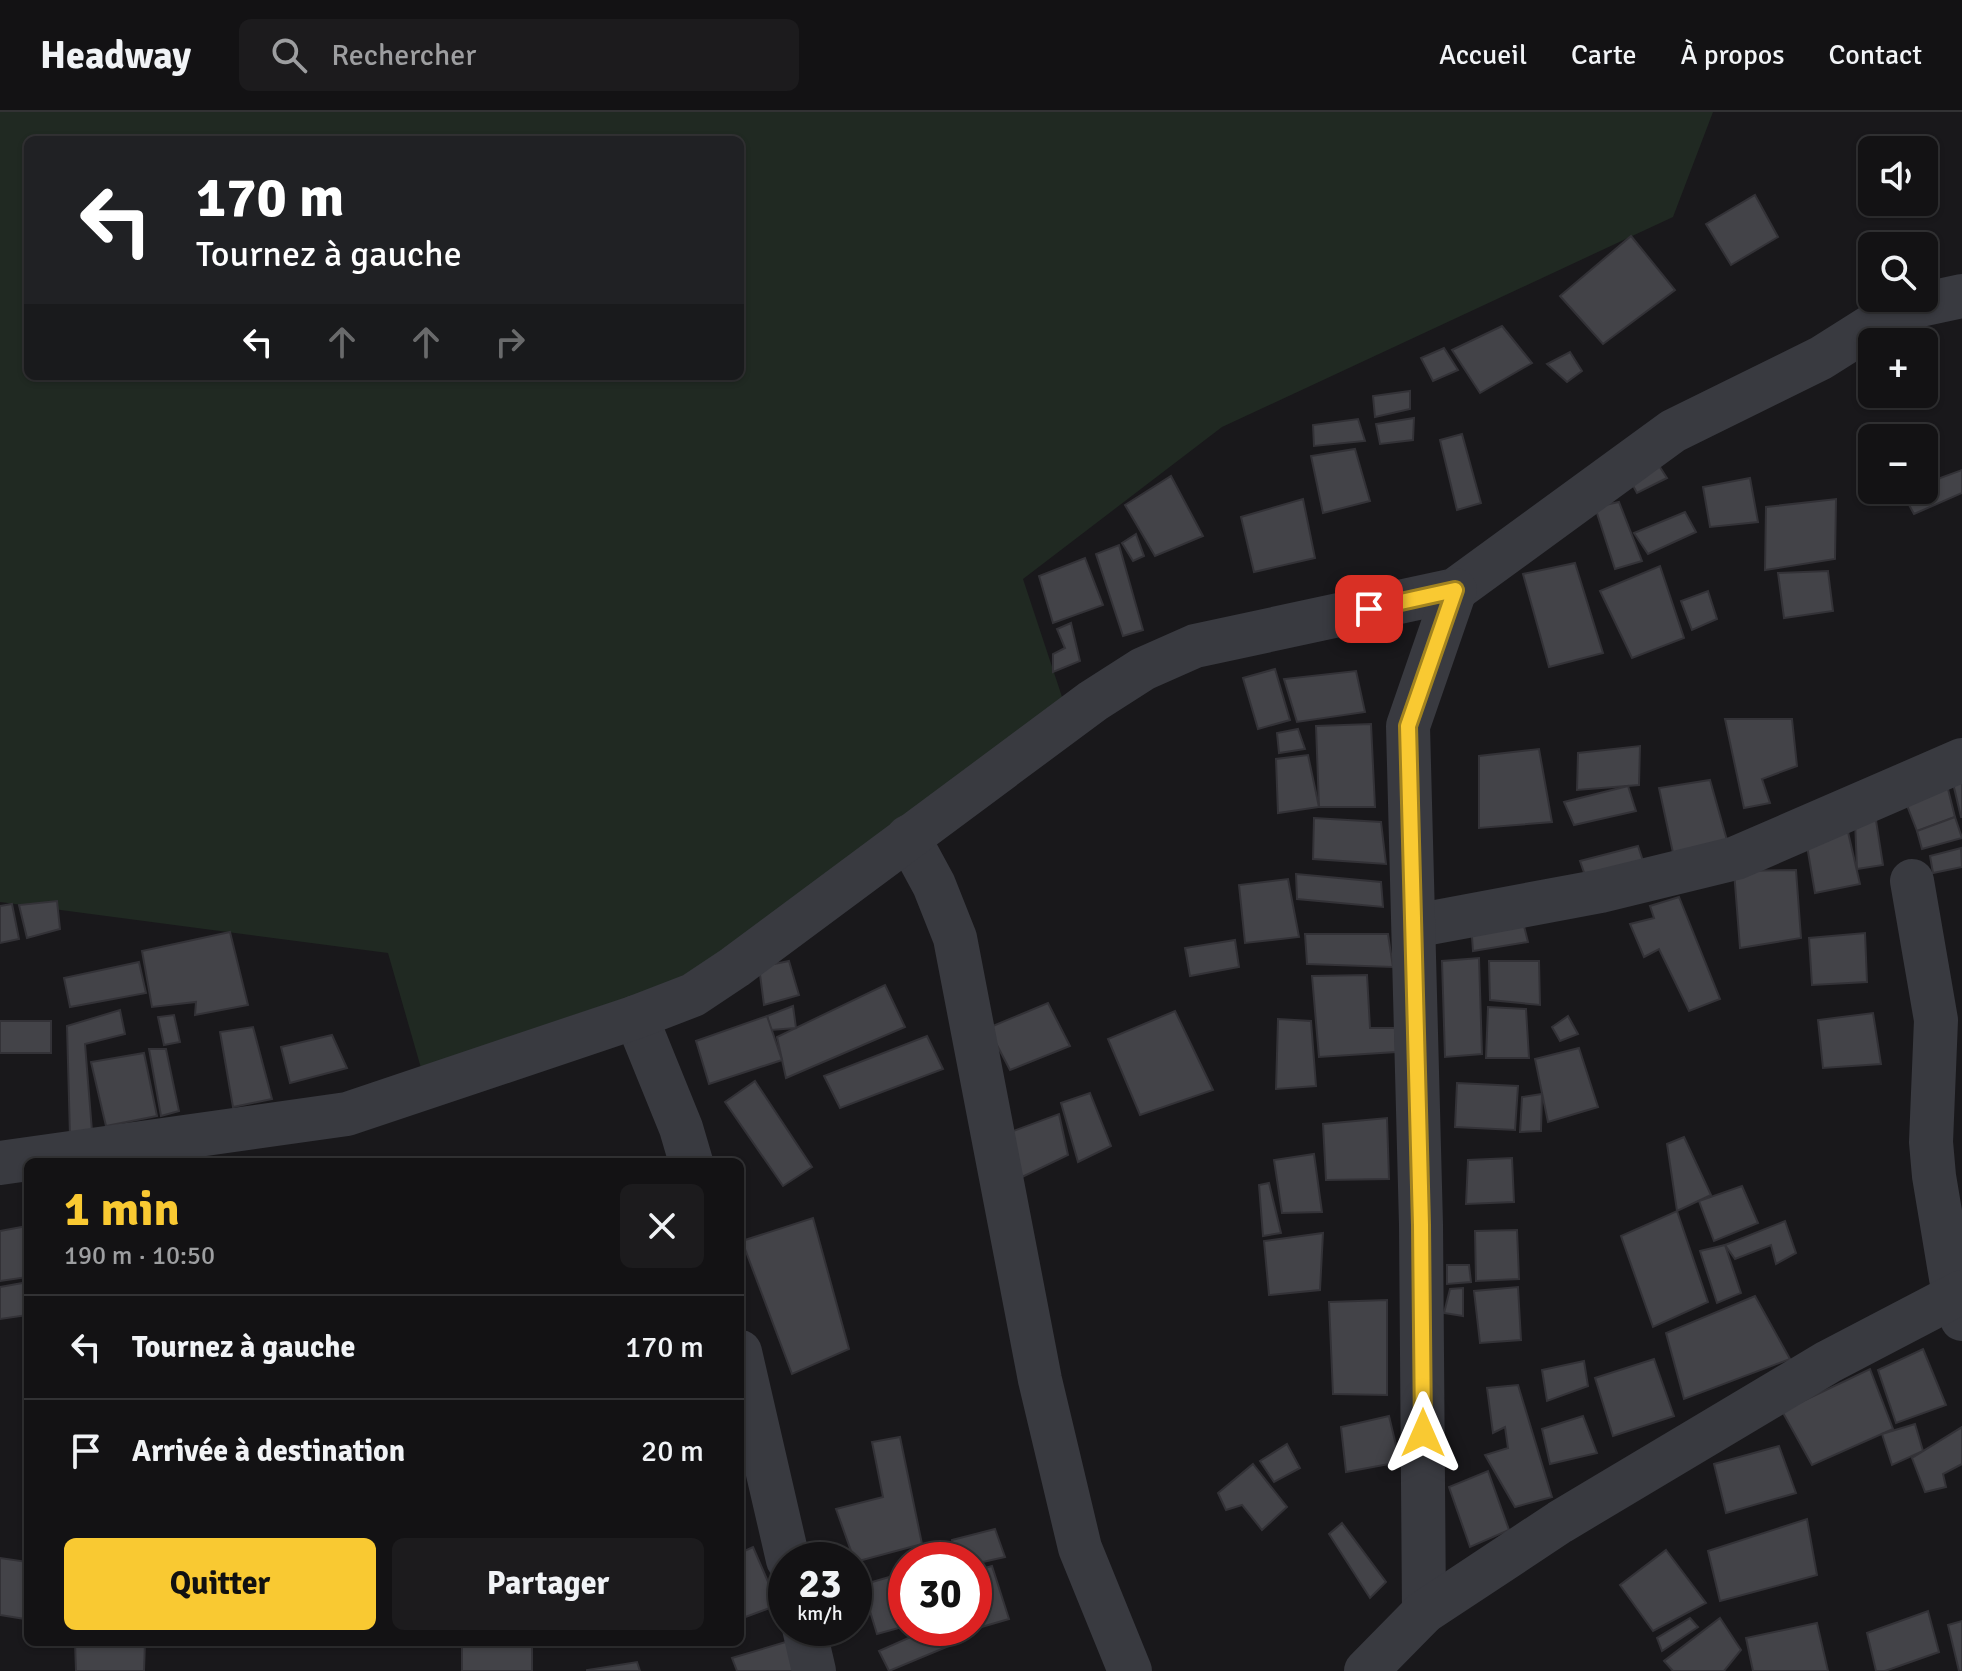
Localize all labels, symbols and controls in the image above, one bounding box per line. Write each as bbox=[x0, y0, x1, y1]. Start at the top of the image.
search box bbox=[239, 19, 799, 91]
text: Headway bbox=[40, 32, 191, 79]
icon: search bbox=[267, 33, 311, 77]
text: Rechercher bbox=[331, 37, 476, 74]
text: Accueil bbox=[1439, 38, 1527, 72]
text: Carte bbox=[1571, 38, 1636, 72]
text: À propos bbox=[1680, 38, 1785, 72]
text: Contact bbox=[1829, 38, 1922, 72]
map controls bbox=[1858, 136, 1938, 504]
button: sound bbox=[1858, 136, 1938, 216]
text: 170 m bbox=[196, 163, 344, 232]
icon: left bbox=[64, 168, 168, 272]
text: Tournez à gauche bbox=[196, 232, 462, 277]
button: search bbox=[1858, 232, 1938, 312]
icon: left bbox=[236, 320, 280, 364]
icon: ahead bbox=[320, 320, 364, 364]
icon: ahead bbox=[404, 320, 448, 364]
icon: right bbox=[488, 320, 532, 364]
button: + bbox=[1858, 328, 1938, 408]
button: − bbox=[1858, 424, 1938, 504]
pin bbox=[1335, 575, 1403, 643]
icon: arrive bbox=[1347, 587, 1391, 631]
text: 1 min bbox=[64, 1180, 180, 1239]
button: close bbox=[620, 1184, 704, 1268]
text: 190 m · 10:50 bbox=[64, 1240, 215, 1272]
icon: left bbox=[64, 1325, 108, 1369]
text: Tournez à gauche bbox=[132, 1329, 355, 1366]
text: 170 m bbox=[625, 1329, 704, 1366]
position arrow bbox=[1381, 1391, 1465, 1475]
icon: arrive bbox=[64, 1429, 108, 1473]
text: Arrivée à destination bbox=[132, 1433, 405, 1470]
text: 20 m bbox=[641, 1433, 704, 1470]
button: Quitter bbox=[64, 1538, 376, 1630]
button: Partager bbox=[392, 1538, 704, 1630]
speed limit sign: 30 bbox=[888, 1542, 992, 1646]
text: 23 bbox=[798, 1559, 842, 1609]
text: km/h bbox=[797, 1601, 843, 1626]

